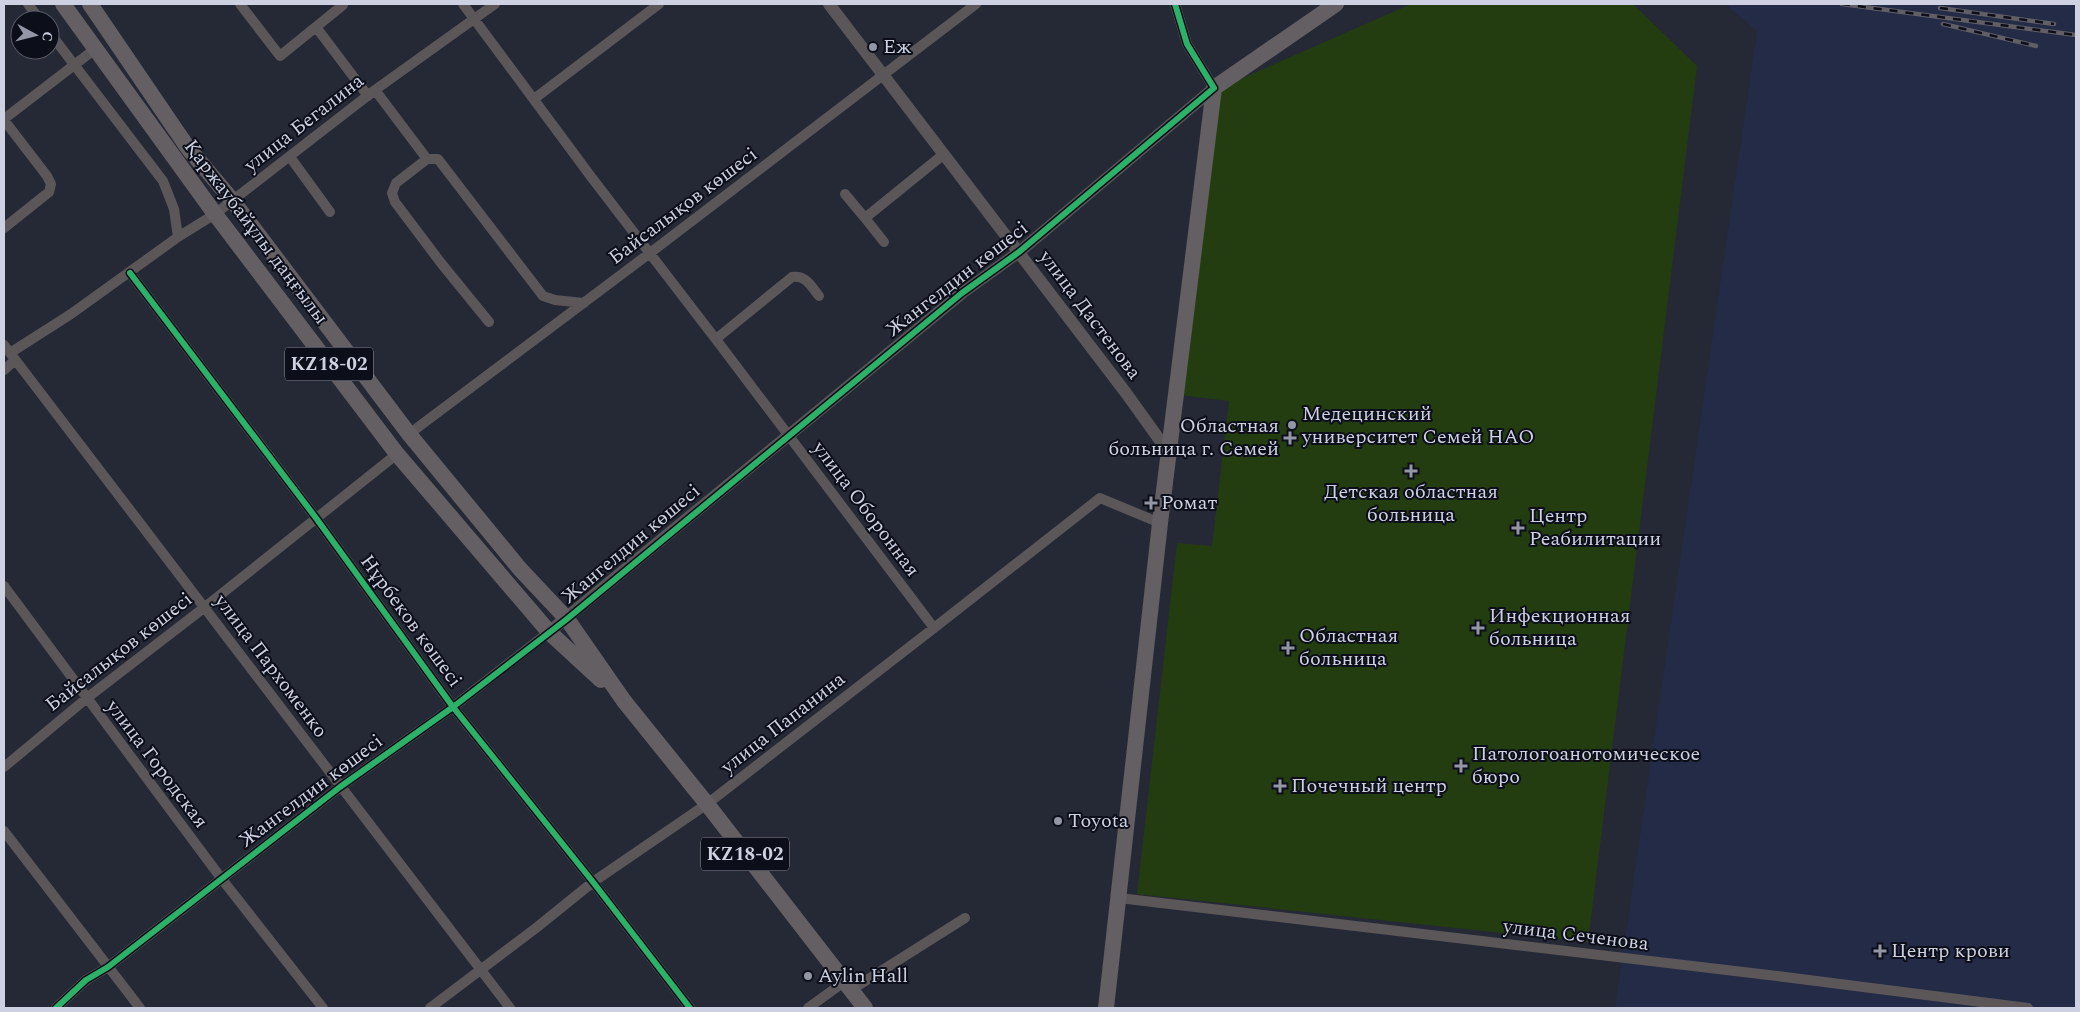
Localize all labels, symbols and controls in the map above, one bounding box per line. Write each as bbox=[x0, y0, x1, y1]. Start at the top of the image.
north arrow bbox=[10, 10, 60, 60]
text: С bbox=[36, 30, 58, 43]
place label: Еж bbox=[883, 32, 912, 62]
marker: Еж bbox=[867, 41, 879, 53]
street label: улица Бегалина bbox=[237, 66, 371, 180]
street label: Қаржаубайұлы даңғылы bbox=[176, 133, 336, 331]
street label: Байсалықов көшесі bbox=[602, 140, 764, 272]
street label: Жангелдин көшесі bbox=[879, 214, 1035, 344]
street label: улица Дастенова bbox=[1031, 243, 1149, 386]
road number: KZ18-02 bbox=[285, 348, 373, 380]
place label: Медецинский университет Семей НАО bbox=[1301, 399, 1534, 452]
place label: Областная больница г. Семей bbox=[1108, 411, 1279, 464]
marker: Медецинский университет Семей НАО bbox=[1286, 419, 1298, 431]
marker: Областная больница г. Семей bbox=[1283, 431, 1297, 445]
street label: улица Оборонная bbox=[804, 434, 927, 583]
marker: Детская областная больница bbox=[1404, 464, 1418, 478]
street label: Жангелдин көшесі bbox=[555, 477, 707, 611]
place label: Детская областная больница bbox=[1324, 477, 1498, 530]
place label: Ромат bbox=[1161, 488, 1217, 518]
marker: Ромат bbox=[1145, 497, 1157, 509]
place label: Центр Реабилитации bbox=[1529, 501, 1661, 554]
marker: Центр Реабилитации bbox=[1511, 521, 1525, 535]
street label: Нұрбеков көшесі bbox=[353, 548, 469, 694]
street label: Байсалықов көшесі bbox=[39, 585, 199, 719]
street label: улица Пархоменко bbox=[206, 587, 335, 744]
place label: Инфекционная больница bbox=[1489, 601, 1630, 654]
place label: Областная больница bbox=[1299, 621, 1398, 674]
marker: Инфекционная больница bbox=[1471, 621, 1485, 635]
marker: Областная больница bbox=[1281, 641, 1295, 655]
street label: улица Папанина bbox=[713, 665, 852, 782]
street label: улица Городская bbox=[98, 693, 215, 835]
street label: Жангелдин көшесі bbox=[233, 727, 389, 855]
place label: Патологоанотомическое бюро bbox=[1472, 739, 1700, 792]
marker: Патологоанотомическое бюро bbox=[1454, 759, 1468, 773]
place label: Почечный центр bbox=[1291, 771, 1447, 801]
marker: Почечный центр bbox=[1273, 779, 1287, 793]
place label: Toyota bbox=[1068, 806, 1129, 836]
marker: Toyota bbox=[1052, 815, 1064, 827]
road number: KZ18-02 bbox=[701, 838, 789, 871]
street label: улица Сеченова bbox=[1500, 911, 1651, 959]
place label: Центр крови bbox=[1891, 936, 2010, 966]
marker: Центр крови bbox=[1873, 944, 1887, 958]
place label: Aylin Hall bbox=[818, 961, 908, 991]
marker: Aylin Hall bbox=[802, 970, 814, 982]

